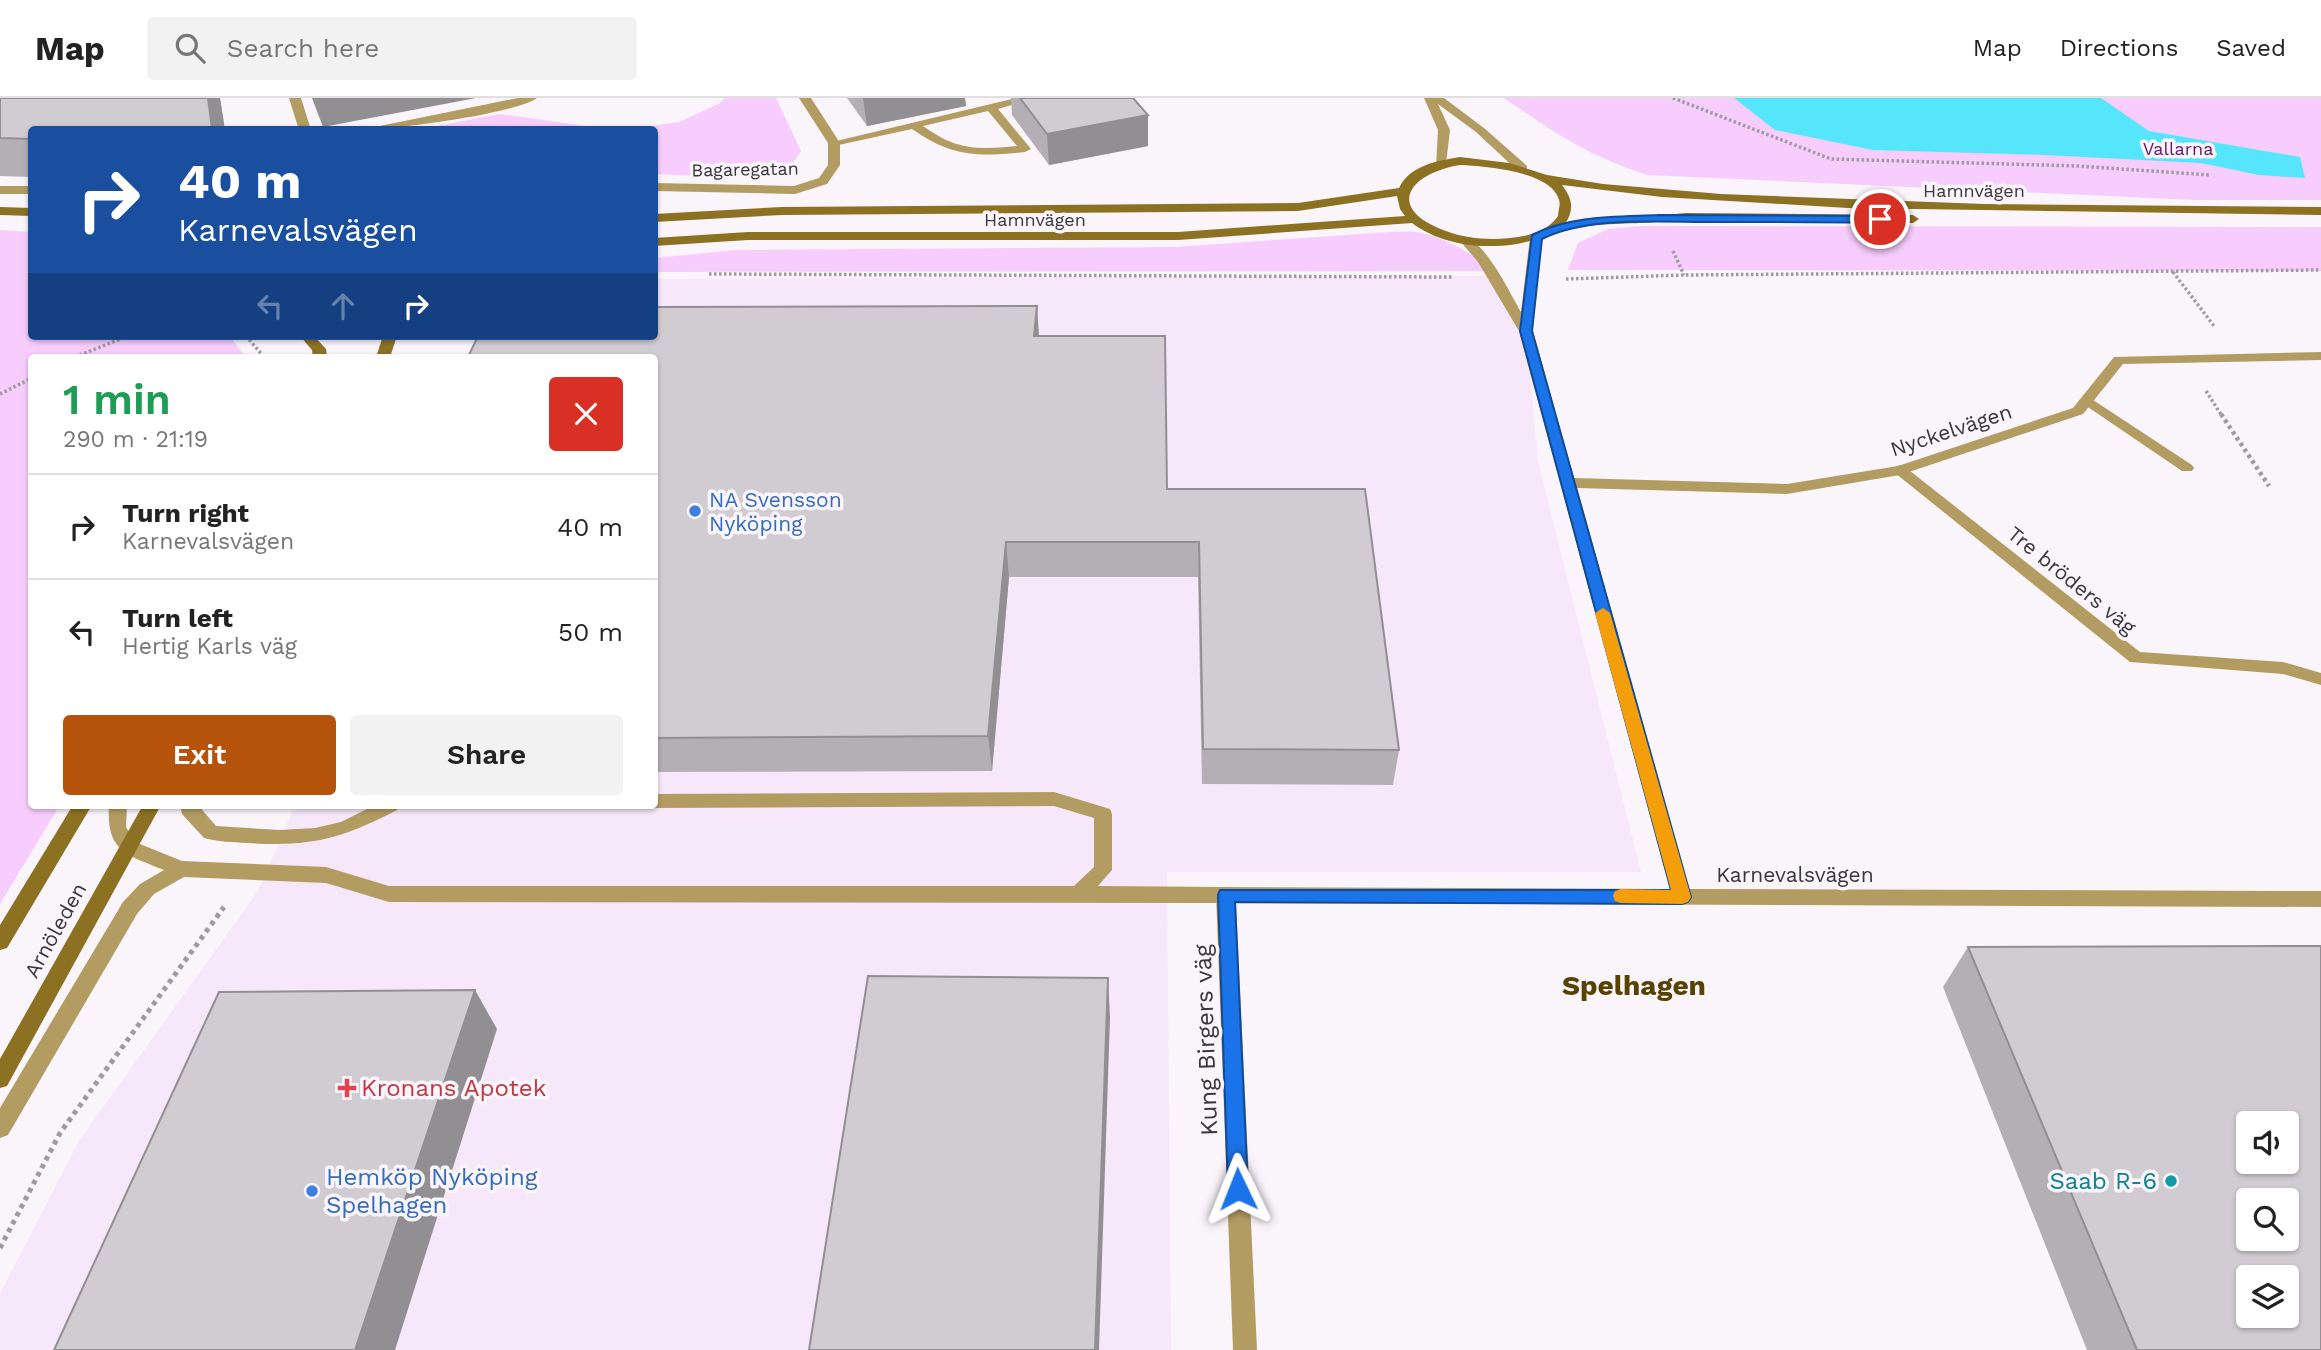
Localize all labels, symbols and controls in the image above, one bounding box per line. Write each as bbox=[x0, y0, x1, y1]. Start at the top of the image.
search box bbox=[147, 17, 637, 80]
text: Map bbox=[35, 29, 105, 68]
icon: search bbox=[171, 29, 209, 67]
text: Search here bbox=[227, 33, 379, 63]
text: Map bbox=[1973, 34, 2022, 62]
text: Directions bbox=[2060, 34, 2178, 62]
text: Saved bbox=[2216, 34, 2286, 62]
park label: Vallarna bbox=[2143, 138, 2213, 159]
text: 40 m bbox=[178, 152, 301, 210]
icon: right bbox=[63, 154, 154, 245]
street label: Bagaregatan bbox=[691, 158, 799, 180]
street label: Hamnvägen bbox=[1923, 180, 2025, 201]
pin bbox=[1850, 189, 1910, 249]
icon: arrive bbox=[1861, 200, 1899, 238]
street label: Hamnvägen bbox=[984, 209, 1086, 230]
text: Karnevalsvägen bbox=[178, 211, 418, 249]
icon: left bbox=[251, 287, 289, 325]
icon: ahead bbox=[324, 287, 362, 325]
icon: right bbox=[397, 287, 435, 325]
text: 1 min bbox=[63, 375, 171, 424]
button: close bbox=[549, 377, 623, 451]
street label: Nyckelvägen bbox=[1887, 399, 2015, 461]
text: 290 m · 21:19 bbox=[63, 426, 208, 453]
place label: NA Svensson Nyköping bbox=[709, 487, 842, 536]
text: Turn right bbox=[122, 498, 249, 528]
marker: NA Svensson Nyköping bbox=[687, 503, 703, 519]
icon: right bbox=[63, 508, 101, 546]
text: 40 m bbox=[557, 512, 623, 542]
street label: Tre bröders väg bbox=[2003, 521, 2142, 640]
text: Karnevalsvägen bbox=[122, 528, 294, 555]
text: Turn left bbox=[122, 603, 233, 633]
icon: left bbox=[63, 613, 101, 651]
text: 50 m bbox=[558, 617, 623, 647]
text: Hertig Karls väg bbox=[122, 633, 297, 660]
button: Exit bbox=[63, 715, 336, 795]
button: Share bbox=[350, 715, 623, 795]
street label: Karnevalsvägen bbox=[1716, 862, 1874, 887]
street label: Arnöleden bbox=[19, 878, 91, 982]
street label: Kung Birgers väg bbox=[1189, 944, 1223, 1136]
district label: Spelhagen bbox=[1562, 969, 1706, 1002]
place label: Kronans Apotek bbox=[361, 1074, 547, 1102]
marker: Kronans Apotek bbox=[339, 1080, 355, 1096]
map controls bbox=[2236, 1111, 2299, 1328]
button: sound bbox=[2236, 1111, 2299, 1174]
position arrow bbox=[1201, 1152, 1275, 1226]
place label: Hemköp Nyköping Spelhagen bbox=[326, 1163, 538, 1219]
place label: Saab R-6 bbox=[2050, 1167, 2157, 1195]
marker: Saab R-6 bbox=[2163, 1173, 2179, 1189]
marker: Hemköp Nyköping Spelhagen bbox=[304, 1183, 320, 1199]
button: search bbox=[2236, 1188, 2299, 1251]
button: layers bbox=[2236, 1265, 2299, 1328]

